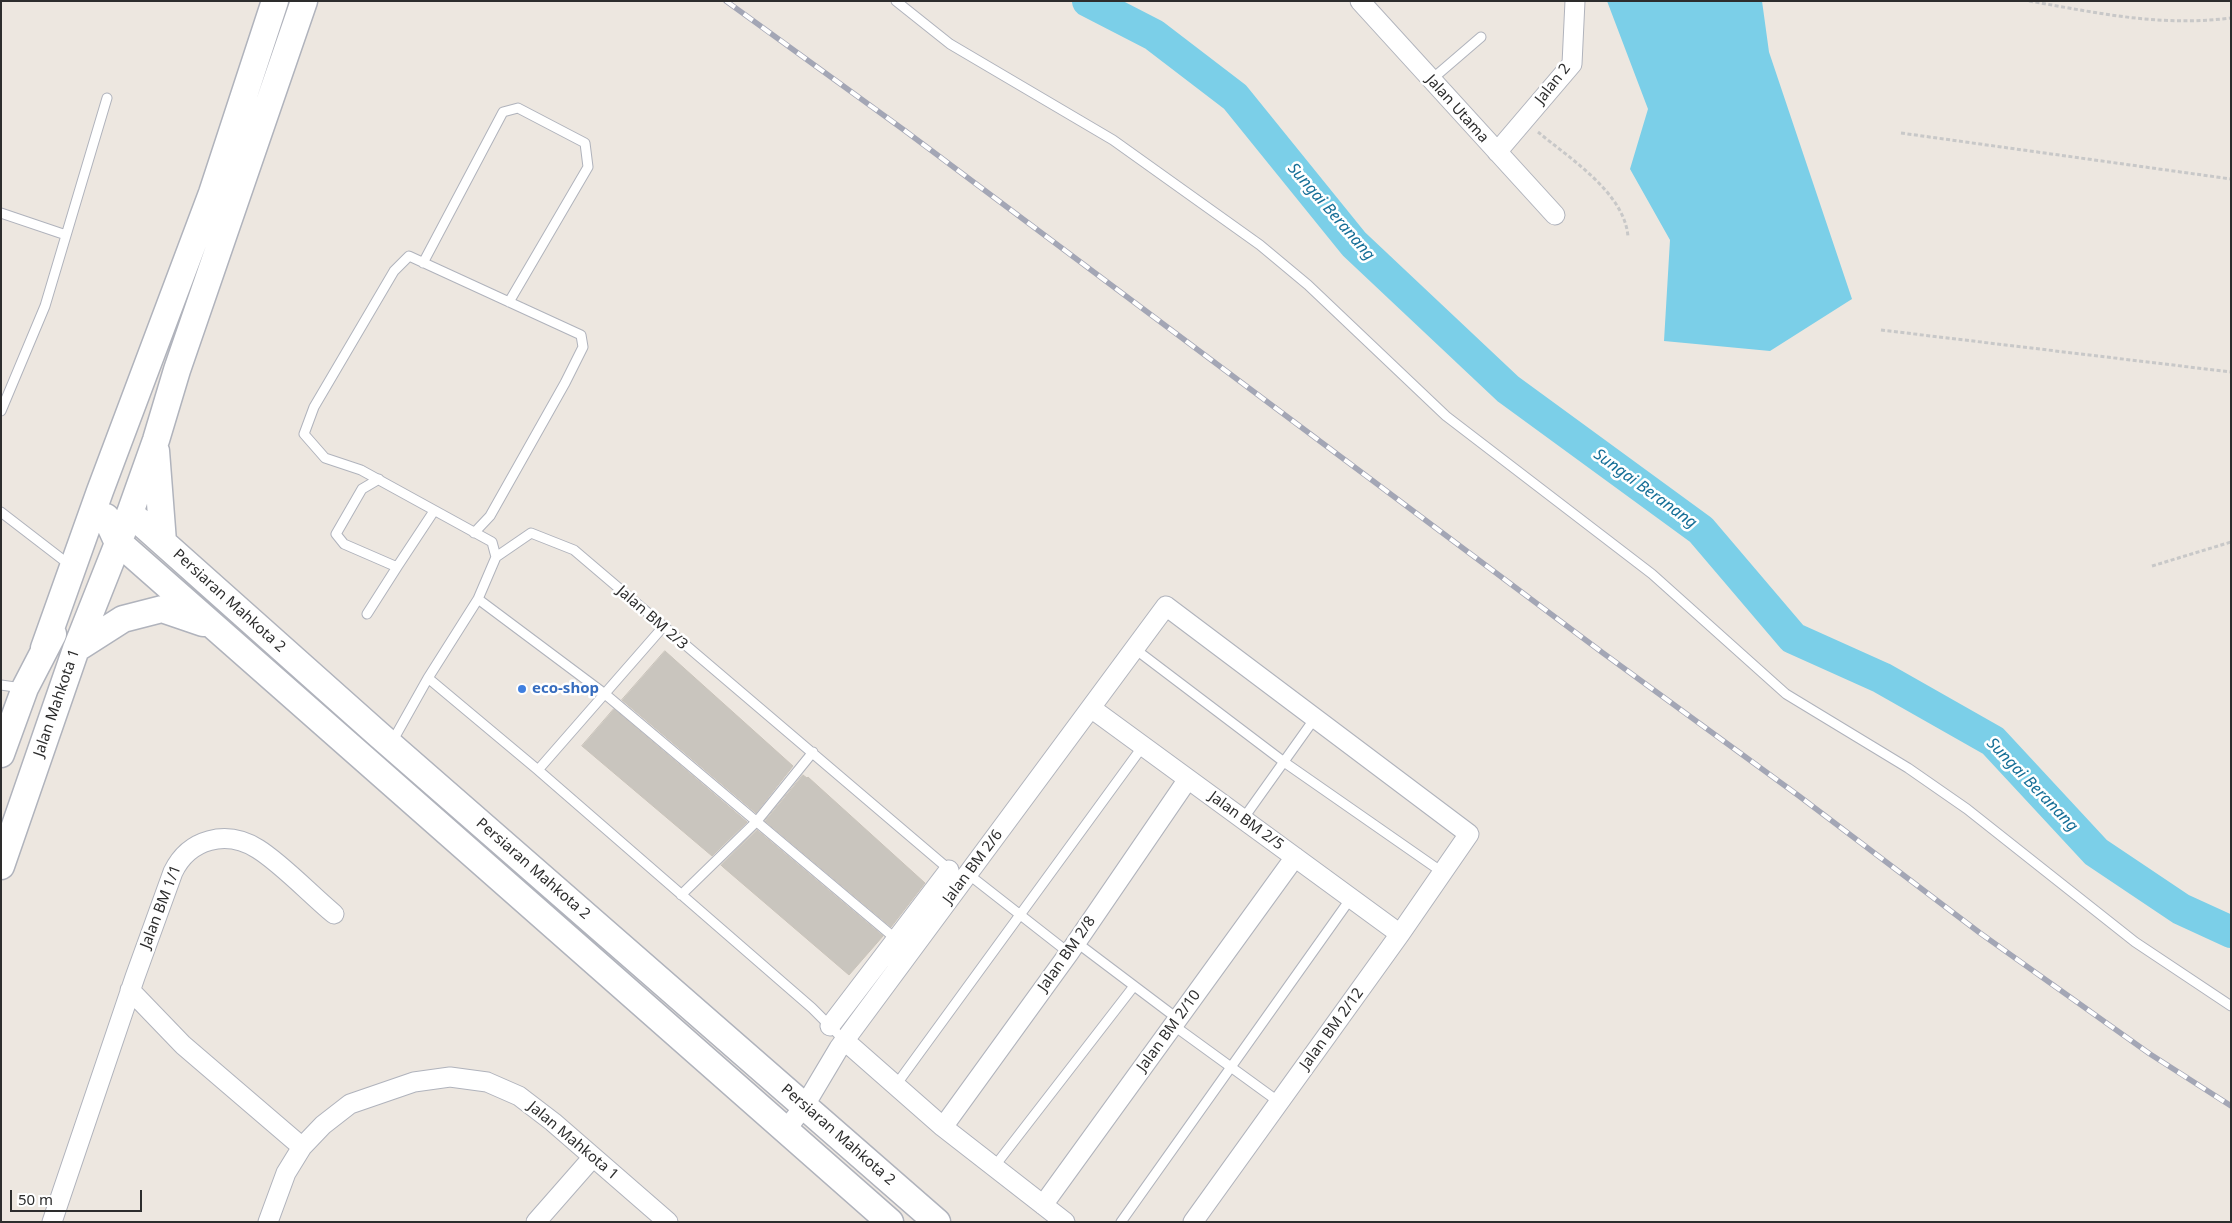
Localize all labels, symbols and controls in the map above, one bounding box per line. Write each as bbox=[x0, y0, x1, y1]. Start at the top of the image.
street label: Jalan 2 bbox=[1532, 60, 1574, 108]
street label: Jalan Utama bbox=[1422, 71, 1492, 147]
water label: Sungai Beranang bbox=[1283, 159, 1379, 265]
water label: Sungai Beranang bbox=[1590, 445, 1700, 533]
street label: Persiaran Mahkota 2 bbox=[169, 546, 289, 656]
street label: Jalan BM 2/3 bbox=[613, 582, 691, 654]
street label: Jalan Mahkota 1 bbox=[30, 647, 84, 759]
place label: eco-shop bbox=[532, 680, 599, 698]
marker: eco-shop bbox=[516, 683, 528, 695]
water label: Sungai Beranang bbox=[1982, 734, 2082, 836]
street label: Jalan BM 2/5 bbox=[1205, 788, 1287, 854]
street label: Persiaran Mahkota 2 bbox=[472, 815, 594, 923]
street label: Jalan BM 2/6 bbox=[939, 826, 1007, 908]
street label: Jalan BM 1/1 bbox=[137, 863, 185, 951]
street label: Jalan BM 2/8 bbox=[1034, 913, 1100, 995]
street label: Jalan BM 2/12 bbox=[1296, 985, 1368, 1073]
street label: Jalan BM 2/10 bbox=[1133, 987, 1205, 1075]
street label: Persiaran Mahkota 2 bbox=[777, 1081, 899, 1189]
street label: Jalan Mahkota 1 bbox=[524, 1098, 622, 1184]
scale bar bbox=[12, 1180, 145, 1212]
text: 50 m bbox=[18, 1189, 53, 1209]

